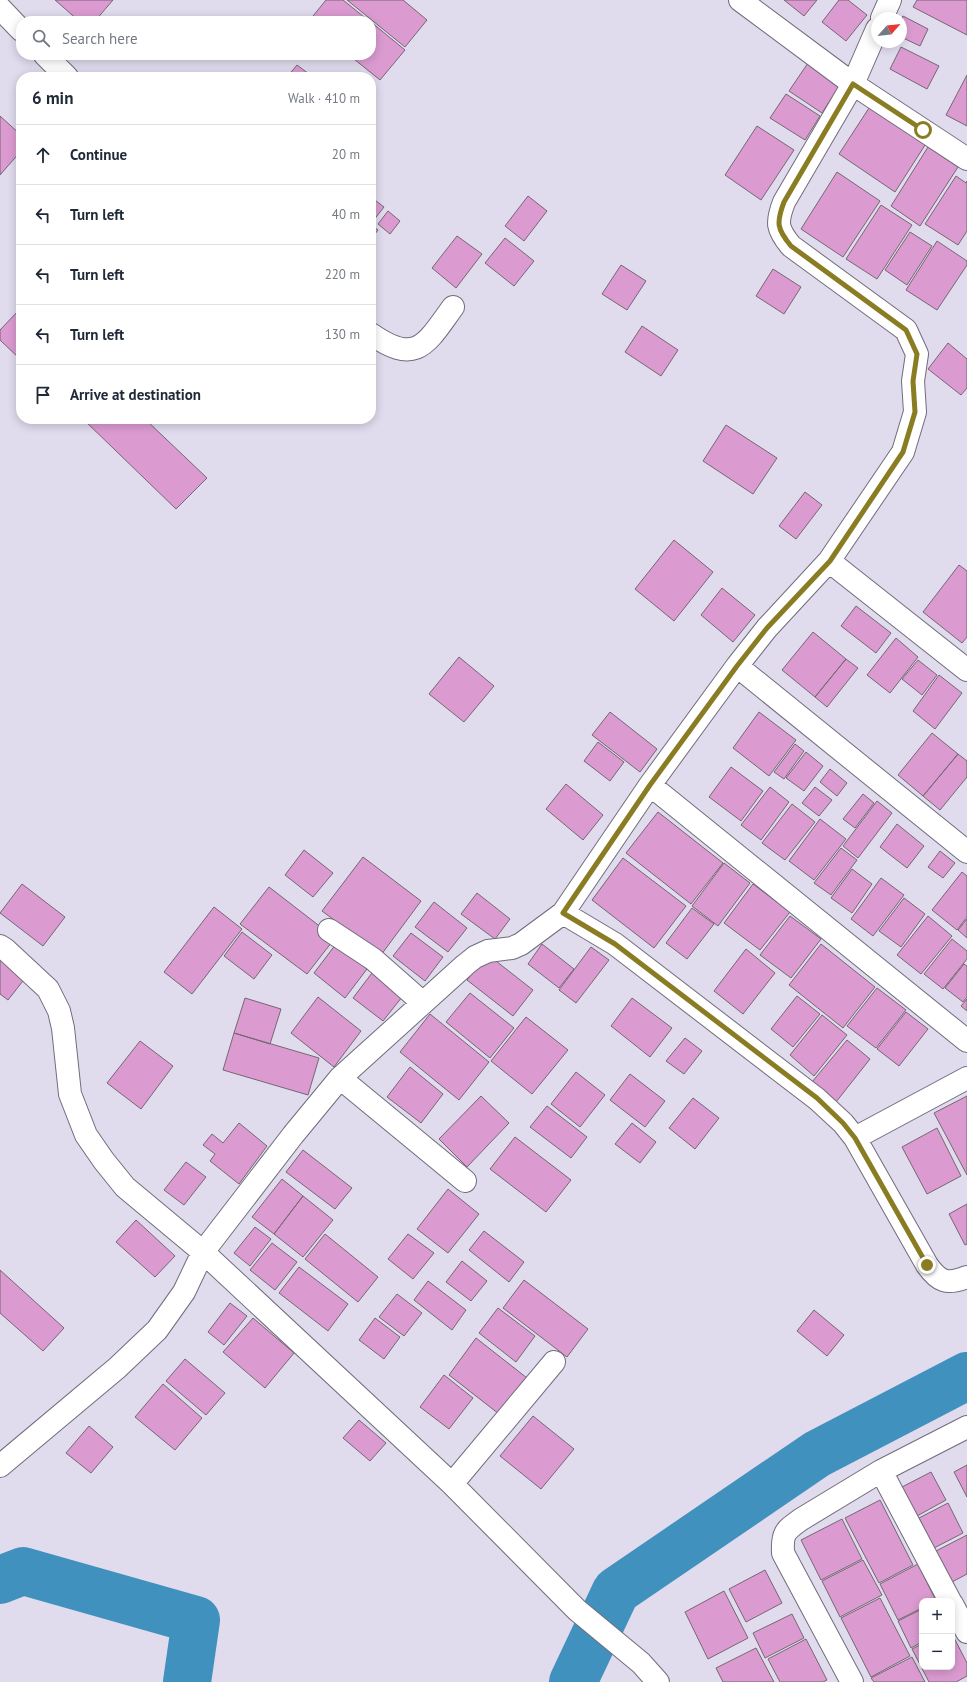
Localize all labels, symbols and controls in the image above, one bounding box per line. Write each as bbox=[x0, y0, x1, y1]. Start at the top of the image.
north arrow bbox=[871, 12, 907, 48]
search box bbox=[16, 16, 376, 60]
icon: search bbox=[30, 27, 52, 49]
text: Search here bbox=[62, 29, 138, 48]
text: 6 min bbox=[32, 87, 73, 109]
text: Walk · 410 m bbox=[288, 90, 360, 107]
route start bbox=[914, 121, 932, 139]
icon: ahead bbox=[32, 144, 54, 166]
text: Continue bbox=[70, 145, 127, 164]
text: 20 m bbox=[332, 146, 360, 163]
icon: left bbox=[32, 204, 54, 226]
text: Turn left bbox=[70, 205, 124, 224]
text: 40 m bbox=[332, 206, 360, 223]
icon: left bbox=[32, 264, 54, 286]
text: Turn left bbox=[70, 265, 124, 284]
text: 220 m bbox=[325, 266, 360, 283]
icon: left bbox=[32, 324, 54, 346]
text: Turn left bbox=[70, 325, 124, 344]
text: 130 m bbox=[325, 326, 360, 343]
icon: arrive bbox=[32, 384, 54, 406]
text: Arrive at destination bbox=[70, 385, 201, 404]
route end bbox=[918, 1256, 936, 1274]
map controls bbox=[919, 1598, 955, 1670]
button: + bbox=[919, 1598, 955, 1634]
button: − bbox=[919, 1634, 955, 1670]

